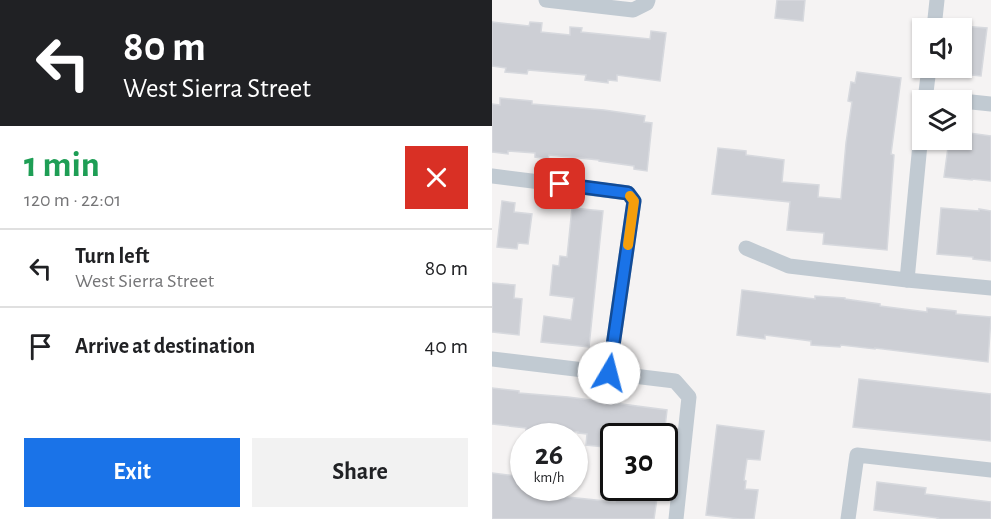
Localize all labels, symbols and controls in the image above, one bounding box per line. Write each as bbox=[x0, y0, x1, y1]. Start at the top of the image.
map controls bbox=[912, 18, 972, 150]
button: sound bbox=[912, 18, 972, 78]
icon: left bbox=[24, 24, 102, 102]
text: 80 m bbox=[123, 26, 206, 68]
text: West Sierra Street bbox=[123, 75, 311, 102]
button: layers bbox=[912, 90, 972, 150]
button: close bbox=[405, 146, 468, 209]
text: 1 min bbox=[24, 147, 100, 183]
pin bbox=[534, 158, 585, 209]
icon: arrive bbox=[543, 167, 576, 200]
text: 120 m · 22:01 bbox=[24, 190, 121, 210]
text: Turn left bbox=[75, 245, 149, 267]
icon: left bbox=[24, 252, 57, 285]
text: 80 m bbox=[425, 257, 468, 279]
text: West Sierra Street bbox=[75, 271, 214, 291]
icon: arrive bbox=[24, 330, 57, 363]
text: Arrive at destination bbox=[75, 335, 255, 357]
text: 40 m bbox=[425, 335, 468, 357]
position arrow bbox=[577, 341, 641, 405]
speed limit sign: 30 bbox=[600, 423, 678, 501]
button: Exit bbox=[24, 438, 240, 507]
button: Share bbox=[252, 438, 468, 507]
text: 26 bbox=[535, 440, 563, 470]
text: km/h bbox=[534, 470, 564, 485]

